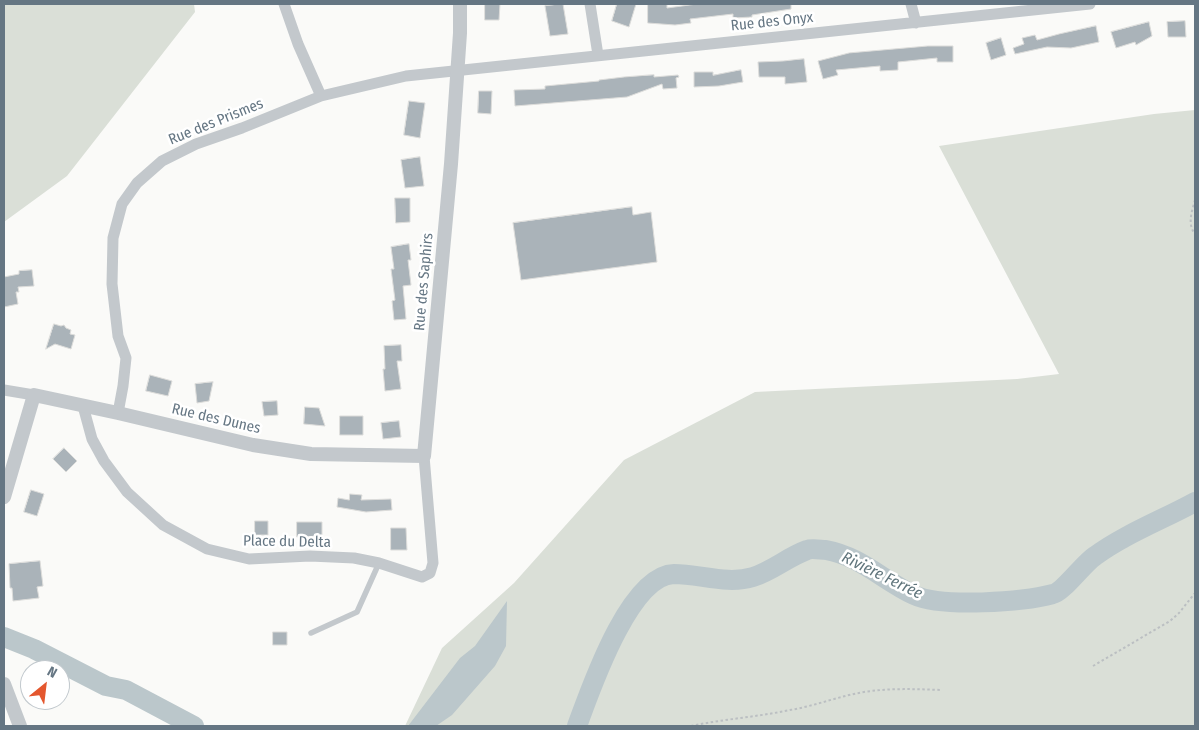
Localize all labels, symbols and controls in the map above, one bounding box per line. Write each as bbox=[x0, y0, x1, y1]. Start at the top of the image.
street label: Rue des Onyx bbox=[730, 9, 814, 35]
street label: Rue des Prismes bbox=[166, 95, 266, 149]
street label: Rue des Saphirs bbox=[411, 232, 437, 332]
street label: Rue des Dunes bbox=[170, 400, 262, 438]
street label: Place du Delta bbox=[243, 532, 331, 552]
water label: Rivière Ferrée bbox=[838, 548, 926, 604]
north arrow bbox=[20, 660, 70, 710]
text: N bbox=[44, 663, 60, 682]

